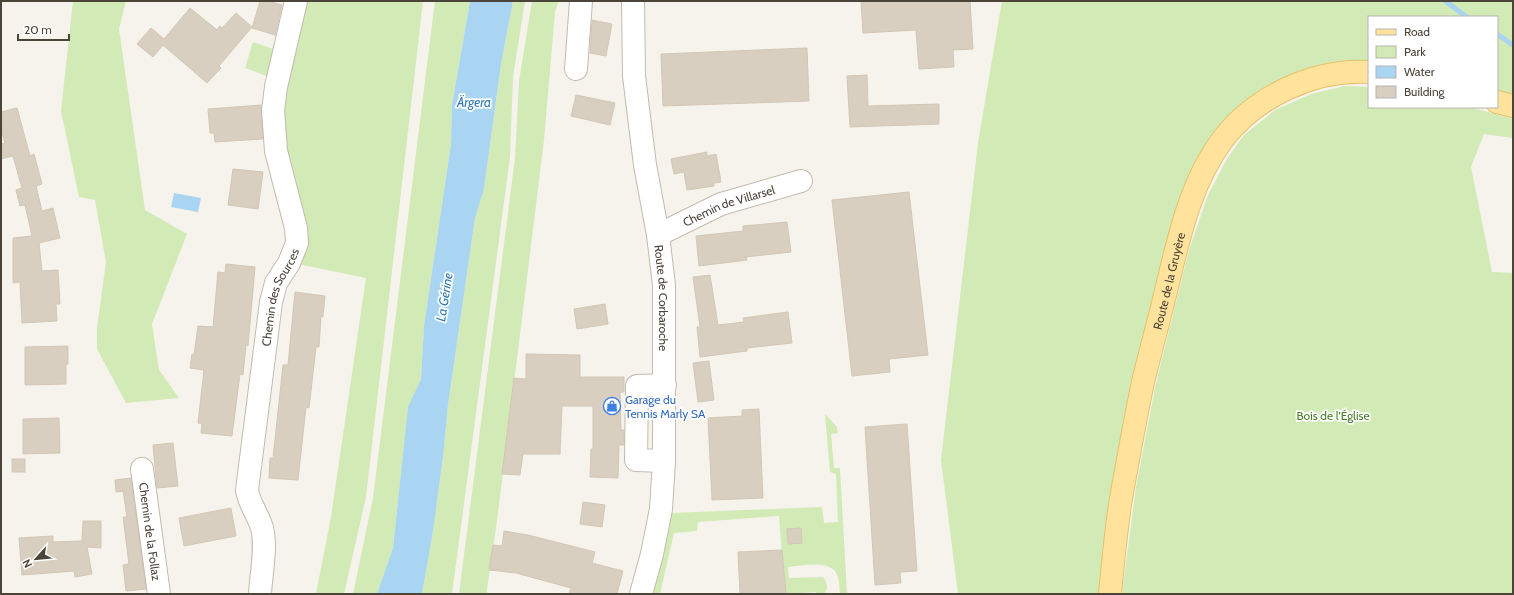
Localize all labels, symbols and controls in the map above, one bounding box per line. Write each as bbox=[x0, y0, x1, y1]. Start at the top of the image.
scale bar bbox=[18, 16, 69, 42]
legend bbox=[1368, 16, 1498, 108]
text: 20 m bbox=[24, 22, 52, 37]
text: Road bbox=[1404, 24, 1430, 39]
text: Park bbox=[1404, 44, 1426, 59]
text: Water bbox=[1404, 64, 1435, 79]
text: Building bbox=[1404, 84, 1446, 99]
water label: Ärgera bbox=[456, 94, 491, 110]
street label: Chemin de Villarsel bbox=[680, 181, 777, 229]
street label: Route de la Gruyère bbox=[1149, 231, 1188, 331]
street label: Route de Corbaroche bbox=[652, 244, 672, 351]
street label: Chemin des Sources bbox=[258, 246, 302, 347]
water label: La Gérine bbox=[432, 271, 456, 323]
place label: Garage du Tennis Marly SA bbox=[625, 392, 706, 421]
shop icon: Garage du Tennis Marly SA bbox=[602, 396, 622, 416]
park label: Bois de l'Église bbox=[1296, 408, 1370, 423]
street label: Chemin de la Follaz bbox=[136, 481, 165, 582]
north arrow bbox=[16, 539, 56, 579]
text: N bbox=[19, 557, 35, 570]

